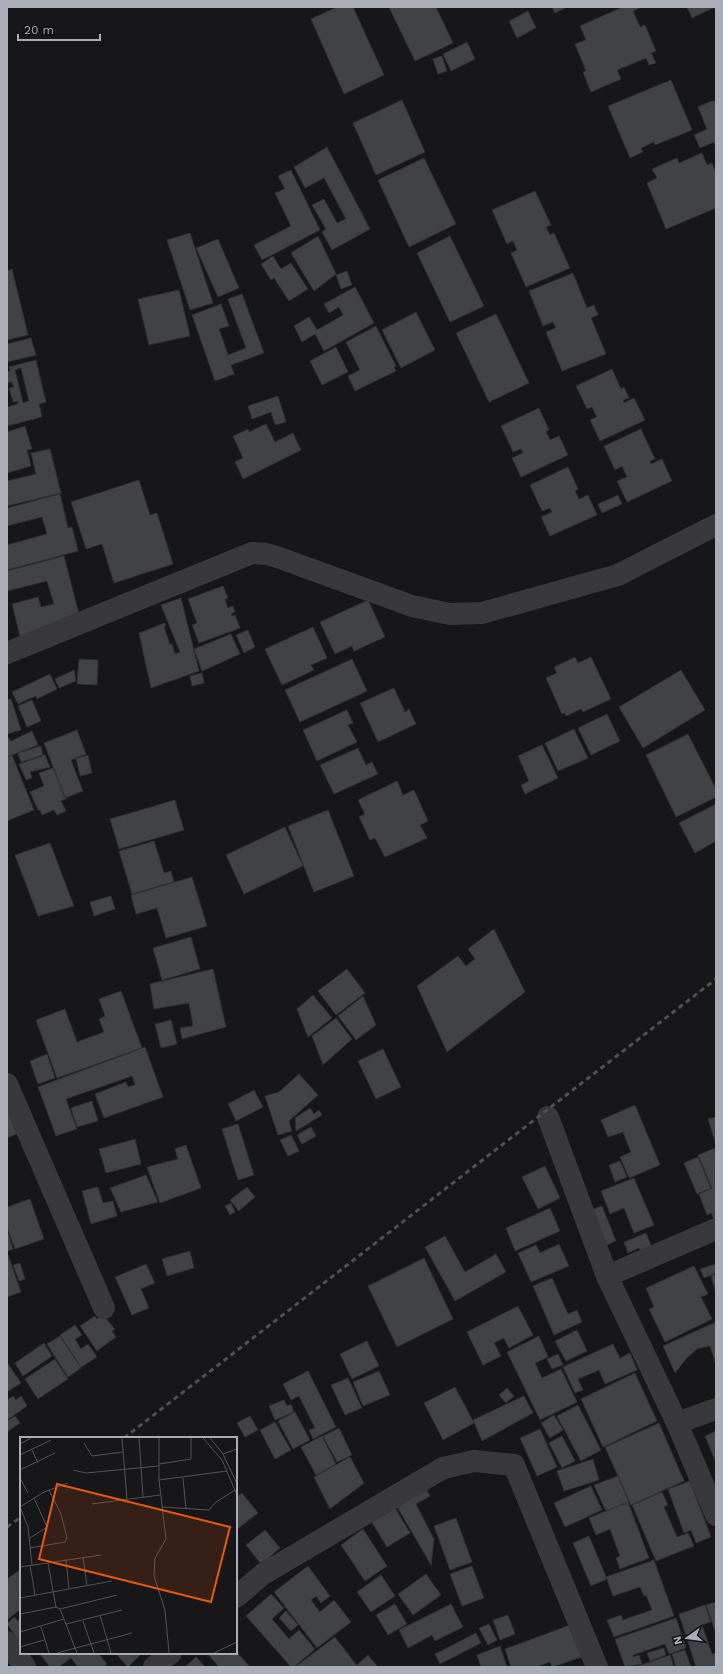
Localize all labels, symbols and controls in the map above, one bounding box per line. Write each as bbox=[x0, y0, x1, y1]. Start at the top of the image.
scale bar bbox=[18, 16, 100, 42]
text: 20 m bbox=[24, 23, 54, 37]
inset map bbox=[20, 1437, 237, 1654]
north arrow bbox=[667, 1618, 707, 1658]
text: N bbox=[670, 1635, 685, 1646]

